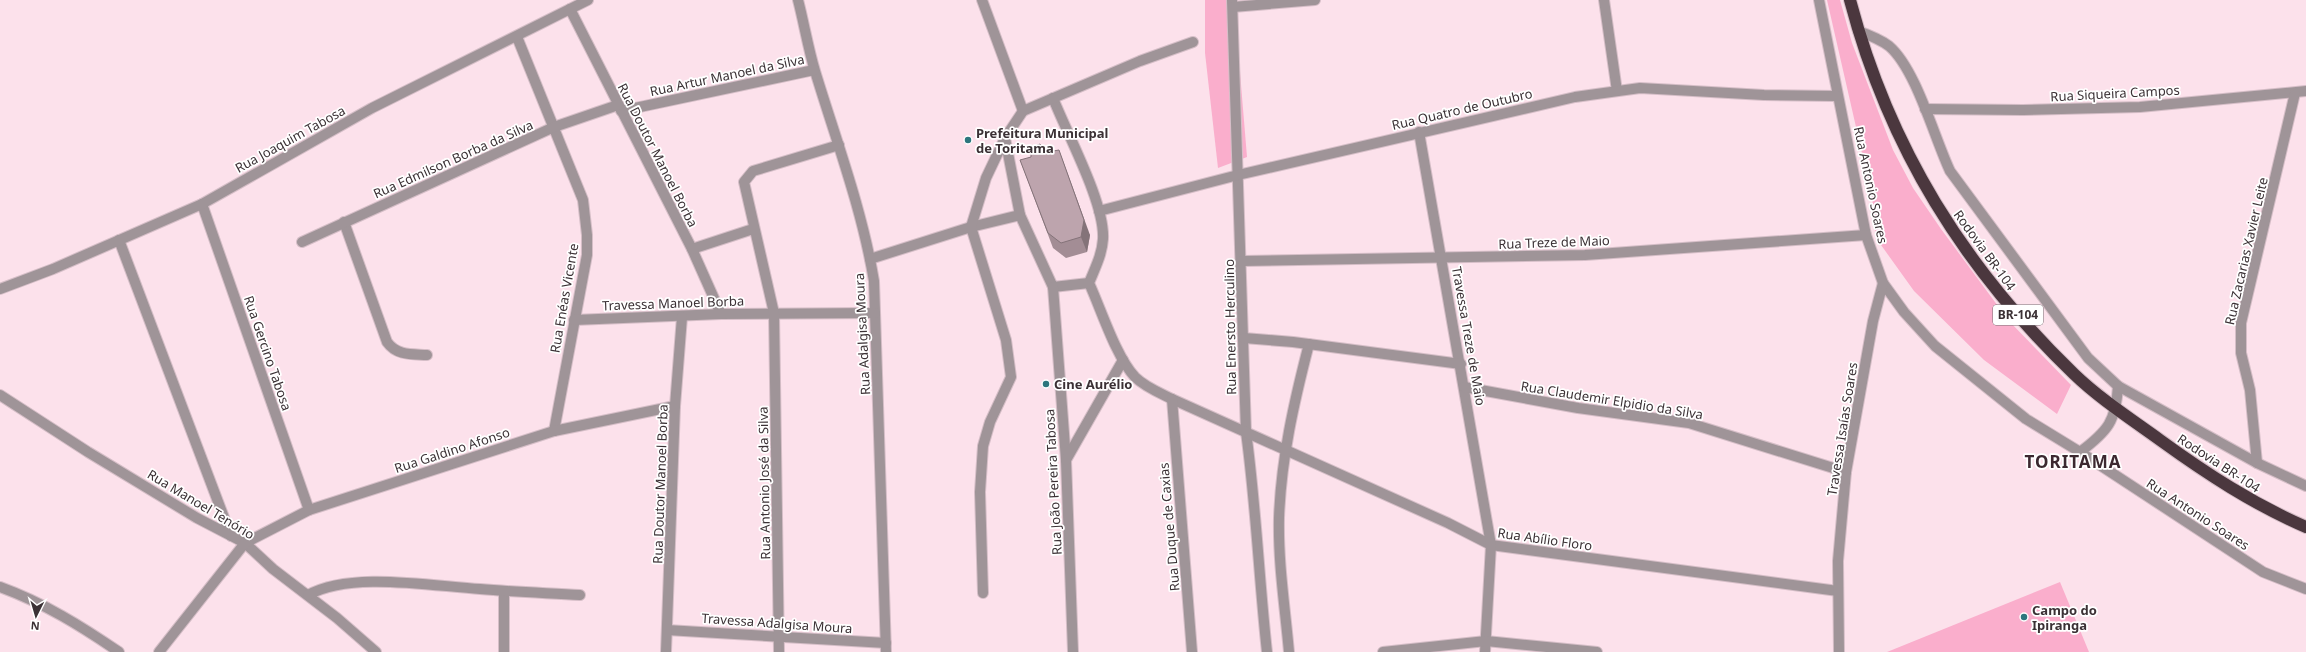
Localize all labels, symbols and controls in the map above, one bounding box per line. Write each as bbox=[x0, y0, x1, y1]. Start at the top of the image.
street label: Rua Artur Manoel da Silva bbox=[648, 50, 806, 100]
street label: Rua Doutor Manoel Borba bbox=[614, 80, 702, 230]
street label: Rua Siqueira Campos bbox=[2050, 81, 2180, 105]
street label: Rua Quatro de Outubro bbox=[1390, 84, 1534, 134]
street label: Rua Joaquim Tabosa bbox=[232, 101, 348, 177]
street label: Rua Edmilson Borba da Silva bbox=[370, 116, 536, 202]
place label: Prefeitura Municipal de Toritama bbox=[976, 124, 1108, 157]
street label: Rua Antonio Soares bbox=[1850, 125, 1892, 245]
marker: Prefeitura Municipal de Toritama bbox=[963, 135, 973, 145]
street label: Rua Zacarias Xavier Leite bbox=[2220, 175, 2272, 327]
street label: Rodovia BR-104 bbox=[1950, 206, 2021, 294]
street label: Rua Treze de Maio bbox=[1498, 231, 1610, 253]
street label: Rua Enéas Vicente bbox=[545, 242, 583, 354]
street label: Rua Enersto Herculino bbox=[1220, 259, 1240, 395]
street label: Travessa Treze de Maio bbox=[1448, 265, 1490, 407]
street label: Rua Adalgisa Moura bbox=[850, 273, 874, 395]
street label: Travessa Manoel Borba bbox=[602, 292, 744, 314]
street label: Rua Gercino Tabosa bbox=[240, 293, 296, 413]
road number: BR-104 bbox=[1993, 305, 2043, 325]
street label: Travessa Isaías Soares bbox=[1823, 361, 1861, 497]
place label: Cine Aurélio bbox=[1054, 375, 1132, 393]
street label: Rua Claudemir Elpidio da Silva bbox=[1520, 377, 1704, 423]
marker: Cine Aurélio bbox=[1041, 379, 1051, 389]
street label: Rua Doutor Manoel Borba bbox=[648, 404, 672, 564]
street label: Rua Antonio José da Silva bbox=[754, 406, 774, 560]
street label: Rua João Pereira Tabosa bbox=[1040, 408, 1066, 556]
street label: Rua Galdino Afonso bbox=[392, 423, 512, 477]
street label: Rodovia BR-104 bbox=[2174, 430, 2264, 497]
district label: TORITAMA bbox=[2025, 450, 2121, 473]
street label: Rua Duque de Caxias bbox=[1154, 462, 1184, 592]
street label: Rua Manoel Tenório bbox=[144, 465, 258, 543]
street label: Rua Antonio Soares bbox=[2143, 474, 2253, 554]
street label: Rua Abílio Floro bbox=[1497, 523, 1594, 555]
north arrow bbox=[16, 596, 56, 636]
place label: Campo do Ipiranga bbox=[2032, 601, 2097, 634]
street label: Travessa Adalgisa Moura bbox=[701, 609, 853, 637]
marker: Campo do Ipiranga bbox=[2019, 612, 2029, 622]
text: N bbox=[30, 619, 40, 634]

